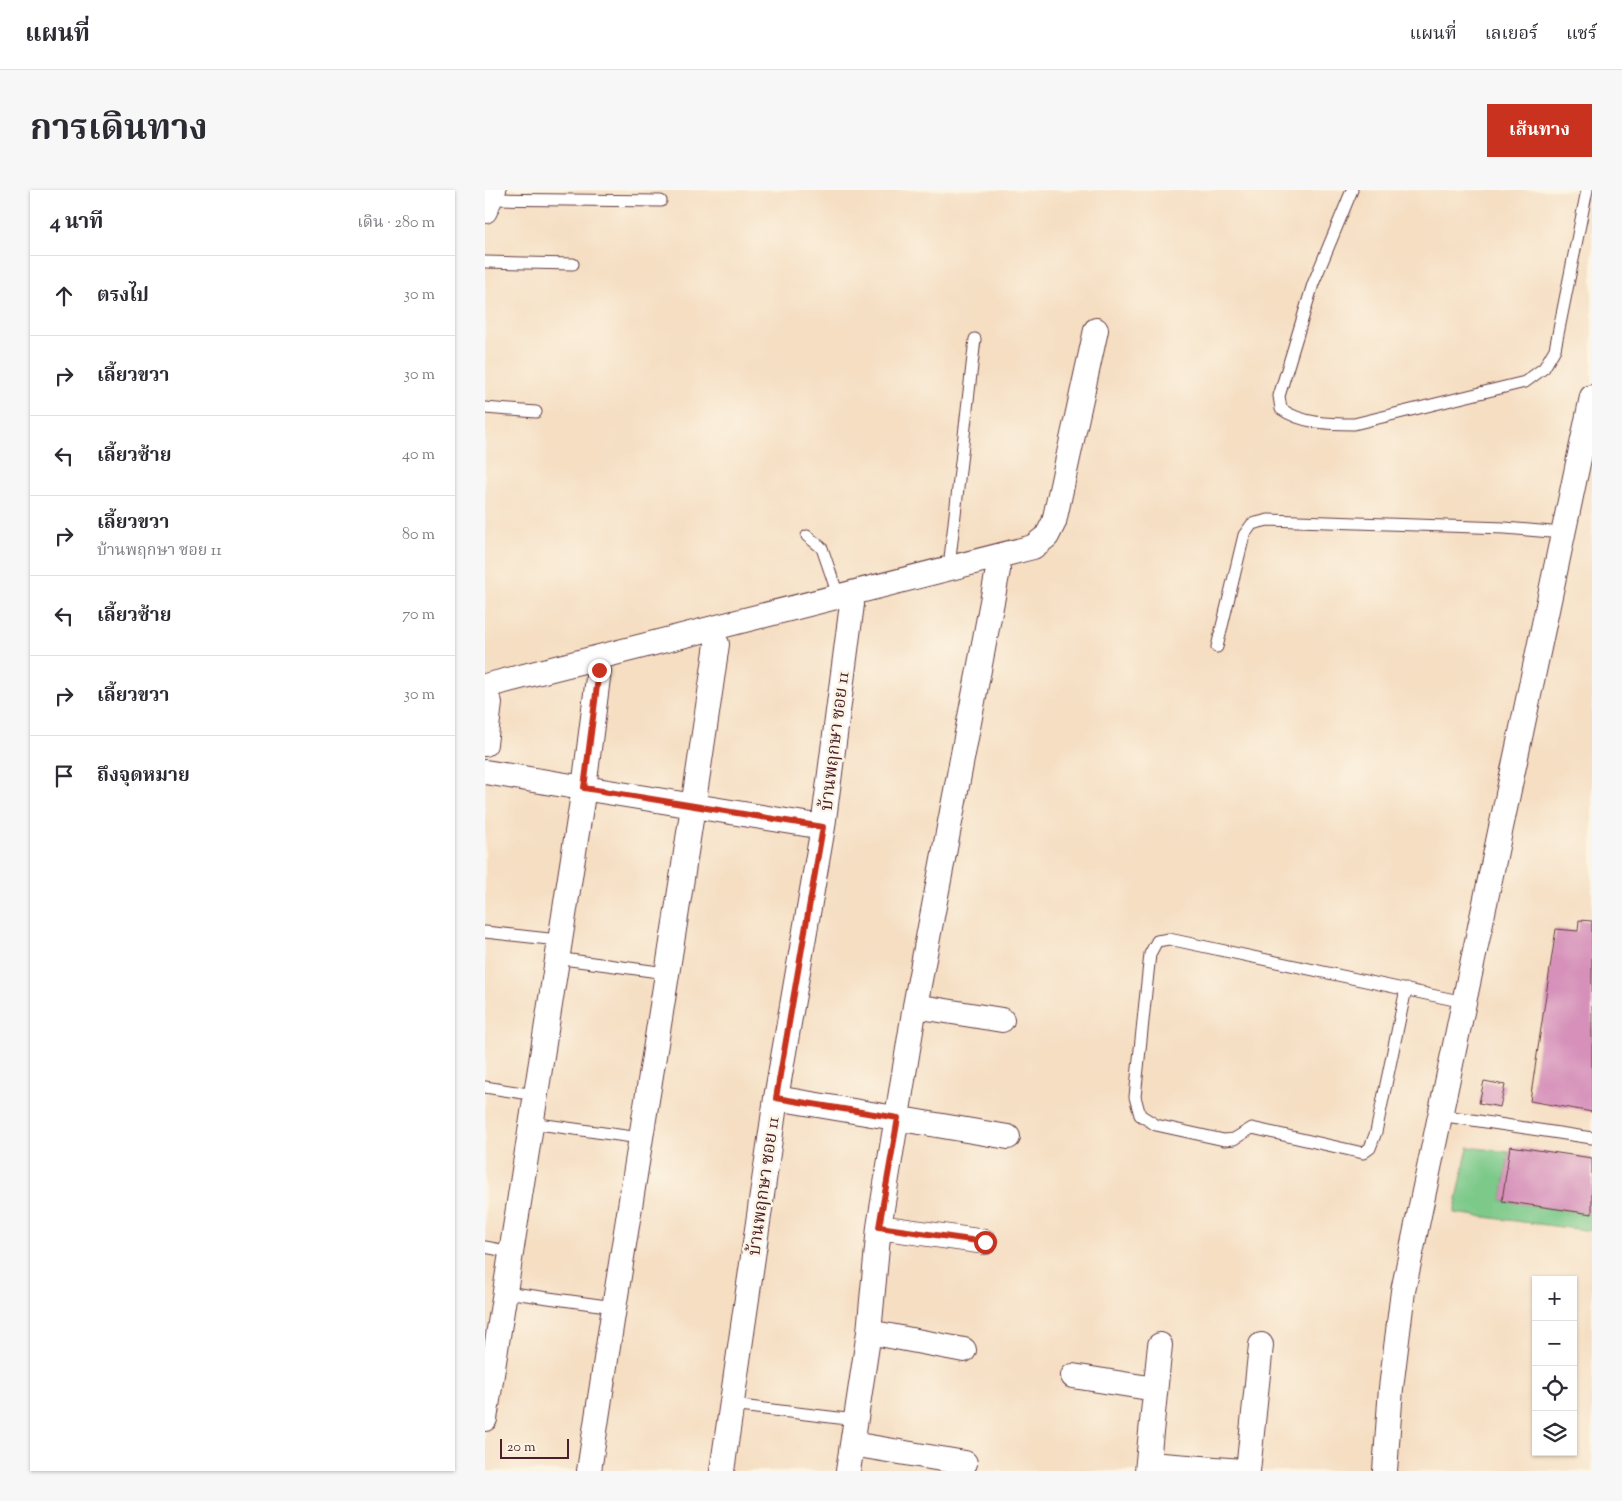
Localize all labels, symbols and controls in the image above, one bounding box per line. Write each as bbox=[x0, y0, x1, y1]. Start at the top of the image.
text: แผนที่ bbox=[25, 18, 90, 52]
text: แผนที่ bbox=[1409, 22, 1457, 48]
text: เลเยอร์ bbox=[1485, 22, 1538, 48]
text: แชร์ bbox=[1566, 22, 1597, 48]
button: เส้นทาง bbox=[1487, 104, 1592, 157]
text: การเดินทาง bbox=[30, 105, 208, 156]
text: 4 นาที bbox=[50, 208, 103, 238]
text: เดิน · 280 m bbox=[357, 212, 435, 235]
icon: ahead bbox=[50, 282, 78, 310]
text: ตรงไป bbox=[97, 283, 149, 310]
text: 30 m bbox=[404, 284, 435, 307]
icon: right bbox=[50, 362, 78, 390]
text: เลี้ยวขวา bbox=[97, 363, 169, 390]
text: 30 m bbox=[404, 364, 435, 387]
icon: left bbox=[50, 442, 78, 470]
text: เลี้ยวซ้าย bbox=[97, 443, 171, 470]
text: 40 m bbox=[402, 444, 435, 467]
text: เลี้ยวขวา bbox=[97, 510, 169, 537]
icon: right bbox=[50, 522, 78, 550]
text: 80 m bbox=[402, 524, 435, 547]
text: บ้านพฤกษา ซอย 11 bbox=[97, 540, 222, 563]
icon: left bbox=[50, 602, 78, 630]
text: เลี้ยวซ้าย bbox=[97, 603, 171, 630]
text: 70 m bbox=[402, 604, 435, 627]
route end bbox=[588, 659, 611, 682]
street label: บ้านพฤกษา ซอย 11 bbox=[815, 670, 857, 812]
icon: right bbox=[50, 682, 78, 710]
text: เลี้ยวขวา bbox=[97, 683, 169, 710]
text: 30 m bbox=[404, 684, 435, 707]
icon: arrive bbox=[50, 762, 78, 790]
text: ถึงจุดหมาย bbox=[97, 763, 190, 790]
street label: บ้านพฤกษา ซอย 11 bbox=[742, 1115, 788, 1258]
route start bbox=[974, 1231, 997, 1254]
map controls bbox=[1532, 1276, 1577, 1456]
button: + bbox=[1532, 1276, 1577, 1321]
button: − bbox=[1532, 1321, 1577, 1366]
button: locate bbox=[1532, 1366, 1577, 1411]
button: layers bbox=[1532, 1411, 1577, 1456]
scale bar bbox=[500, 1436, 569, 1459]
text: 20 m bbox=[507, 1438, 536, 1458]

